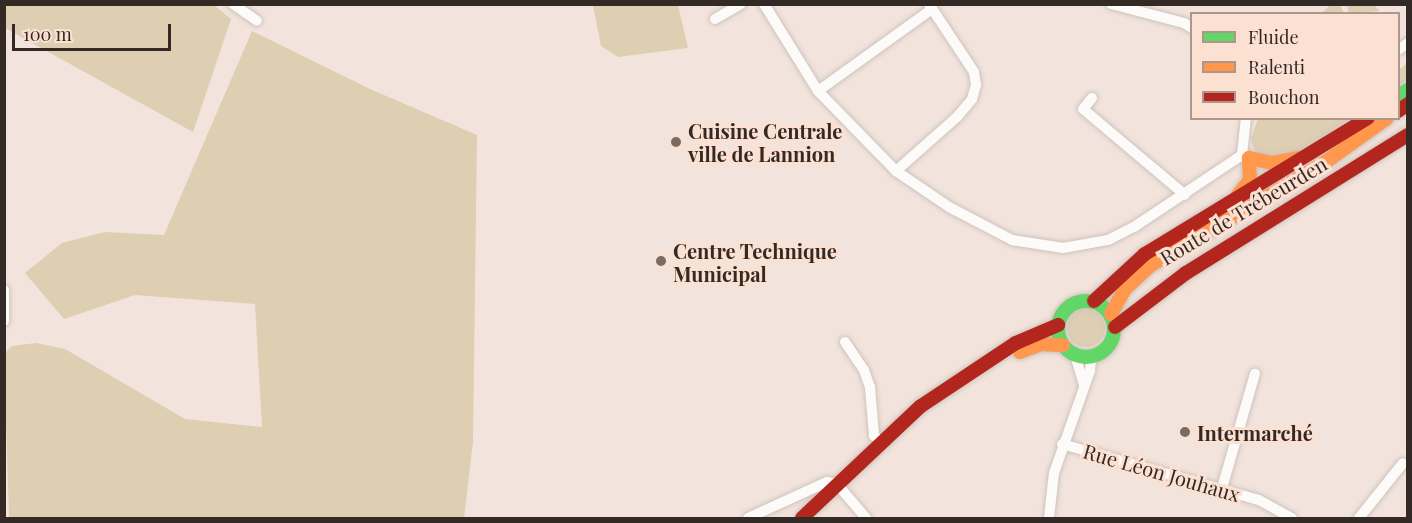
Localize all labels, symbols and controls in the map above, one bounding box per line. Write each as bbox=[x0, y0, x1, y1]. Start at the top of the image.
scale bar bbox=[15, 12, 174, 50]
legend bbox=[1190, 12, 1400, 120]
text: 100 m bbox=[23, 22, 72, 46]
text: Fluide bbox=[1248, 25, 1299, 49]
text: Ralenti bbox=[1248, 55, 1305, 79]
text: Bouchon bbox=[1248, 85, 1319, 109]
place label: Cuisine Centrale ville de Lannion bbox=[688, 118, 842, 165]
marker: Cuisine Centrale ville de Lannion bbox=[669, 135, 683, 149]
street label: Route de Trébeurden bbox=[1155, 151, 1331, 269]
place label: Centre Technique Municipal bbox=[673, 238, 837, 285]
marker: Centre Technique Municipal bbox=[654, 254, 668, 268]
place label: Intermarché bbox=[1197, 420, 1313, 444]
marker: Intermarché bbox=[1178, 425, 1192, 439]
street label: Rue Léon Jouhaux bbox=[1081, 438, 1243, 506]

